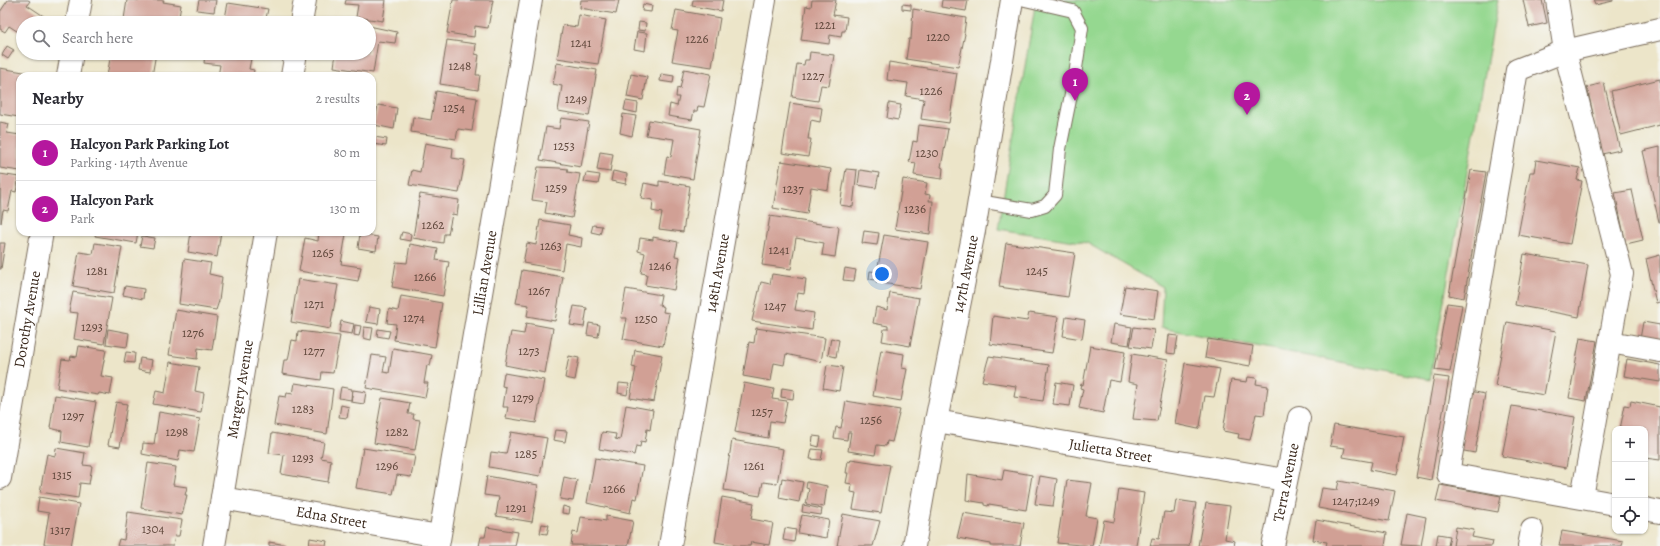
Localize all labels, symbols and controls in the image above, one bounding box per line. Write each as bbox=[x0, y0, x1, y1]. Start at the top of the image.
search box bbox=[16, 16, 376, 60]
house number: 1221 bbox=[814, 16, 836, 33]
icon: search bbox=[30, 27, 52, 49]
text: Search here bbox=[62, 28, 133, 48]
house number: 1220 bbox=[926, 28, 950, 45]
house number: 1226 bbox=[686, 30, 708, 47]
house number: 1241 bbox=[571, 34, 592, 51]
house number: 1248 bbox=[449, 57, 471, 74]
house number: 1227 bbox=[802, 67, 825, 84]
pin: 1 bbox=[1062, 68, 1088, 101]
house number: 1226 bbox=[920, 82, 942, 99]
pin: 2 bbox=[1234, 82, 1260, 115]
text: Nearby bbox=[32, 87, 83, 110]
text: 2 results bbox=[316, 90, 360, 107]
house number: 1249 bbox=[565, 90, 587, 107]
house number: 1254 bbox=[443, 99, 465, 116]
text: Halcyon Park Parking Lot bbox=[70, 134, 229, 154]
house number: 1253 bbox=[553, 137, 575, 154]
text: 1 bbox=[43, 144, 47, 161]
text: 80 m bbox=[333, 144, 360, 161]
house number: 1230 bbox=[916, 144, 939, 161]
text: Parking · 147th Avenue bbox=[70, 154, 188, 171]
house number: 1259 bbox=[545, 179, 567, 196]
house number: 1237 bbox=[782, 180, 804, 197]
text: Halcyon Park bbox=[70, 190, 154, 210]
text: 2 bbox=[42, 200, 48, 217]
text: 130 m bbox=[330, 200, 360, 217]
house number: 1236 bbox=[904, 200, 926, 217]
text: Park bbox=[70, 210, 94, 227]
house number: 1262 bbox=[422, 216, 444, 233]
street label: Lillian Avenue bbox=[467, 228, 502, 317]
street label: 148th Avenue bbox=[701, 232, 734, 314]
street label: 147th Avenue bbox=[948, 233, 983, 314]
house number: 1263 bbox=[540, 237, 562, 254]
house number: 1241 bbox=[769, 241, 790, 258]
house number: 1265 bbox=[312, 244, 334, 261]
house number: 1246 bbox=[649, 257, 671, 274]
house number: 1281 bbox=[86, 262, 108, 279]
house number: 1245 bbox=[1026, 262, 1048, 279]
your location bbox=[872, 264, 892, 284]
house number: 1266 bbox=[414, 268, 436, 285]
street label: Dorothy Avenue bbox=[9, 269, 45, 369]
house number: 1267 bbox=[528, 282, 551, 299]
house number: 1271 bbox=[304, 295, 325, 312]
house number: 1247 bbox=[764, 297, 787, 314]
house number: 1274 bbox=[403, 309, 425, 326]
house number: 1250 bbox=[634, 310, 658, 327]
house number: 1293 bbox=[81, 318, 103, 335]
house number: 1276 bbox=[182, 324, 204, 341]
street label: Margery Avenue bbox=[222, 338, 258, 440]
house number: 1277 bbox=[303, 342, 325, 359]
house number: 1273 bbox=[518, 342, 540, 359]
house number: 1279 bbox=[512, 389, 534, 406]
house number: 1283 bbox=[292, 400, 314, 417]
house number: 1257 bbox=[751, 403, 773, 420]
house number: 1297 bbox=[62, 407, 85, 424]
house number: 1256 bbox=[860, 411, 882, 428]
house number: 1298 bbox=[166, 423, 188, 440]
house number: 1282 bbox=[385, 423, 409, 440]
map controls bbox=[1612, 426, 1648, 534]
button: + bbox=[1612, 426, 1648, 462]
street label: Julietta Street bbox=[1067, 434, 1154, 467]
street label: Terra Avenue bbox=[1268, 441, 1304, 524]
house number: 1285 bbox=[515, 445, 537, 462]
house number: 1293 bbox=[292, 449, 314, 466]
house number: 1296 bbox=[376, 457, 398, 474]
house number: 1261 bbox=[743, 457, 765, 474]
button: − bbox=[1612, 462, 1648, 498]
house number: 1315 bbox=[52, 466, 72, 483]
house number: 1266 bbox=[603, 480, 625, 497]
house number: 1247;1249 bbox=[1332, 492, 1380, 509]
button: locate bbox=[1612, 498, 1648, 534]
house number: 1291 bbox=[506, 499, 527, 516]
street label: Edna Street bbox=[294, 501, 368, 533]
house number: 1304 bbox=[142, 520, 164, 537]
house number: 1317 bbox=[50, 521, 70, 538]

